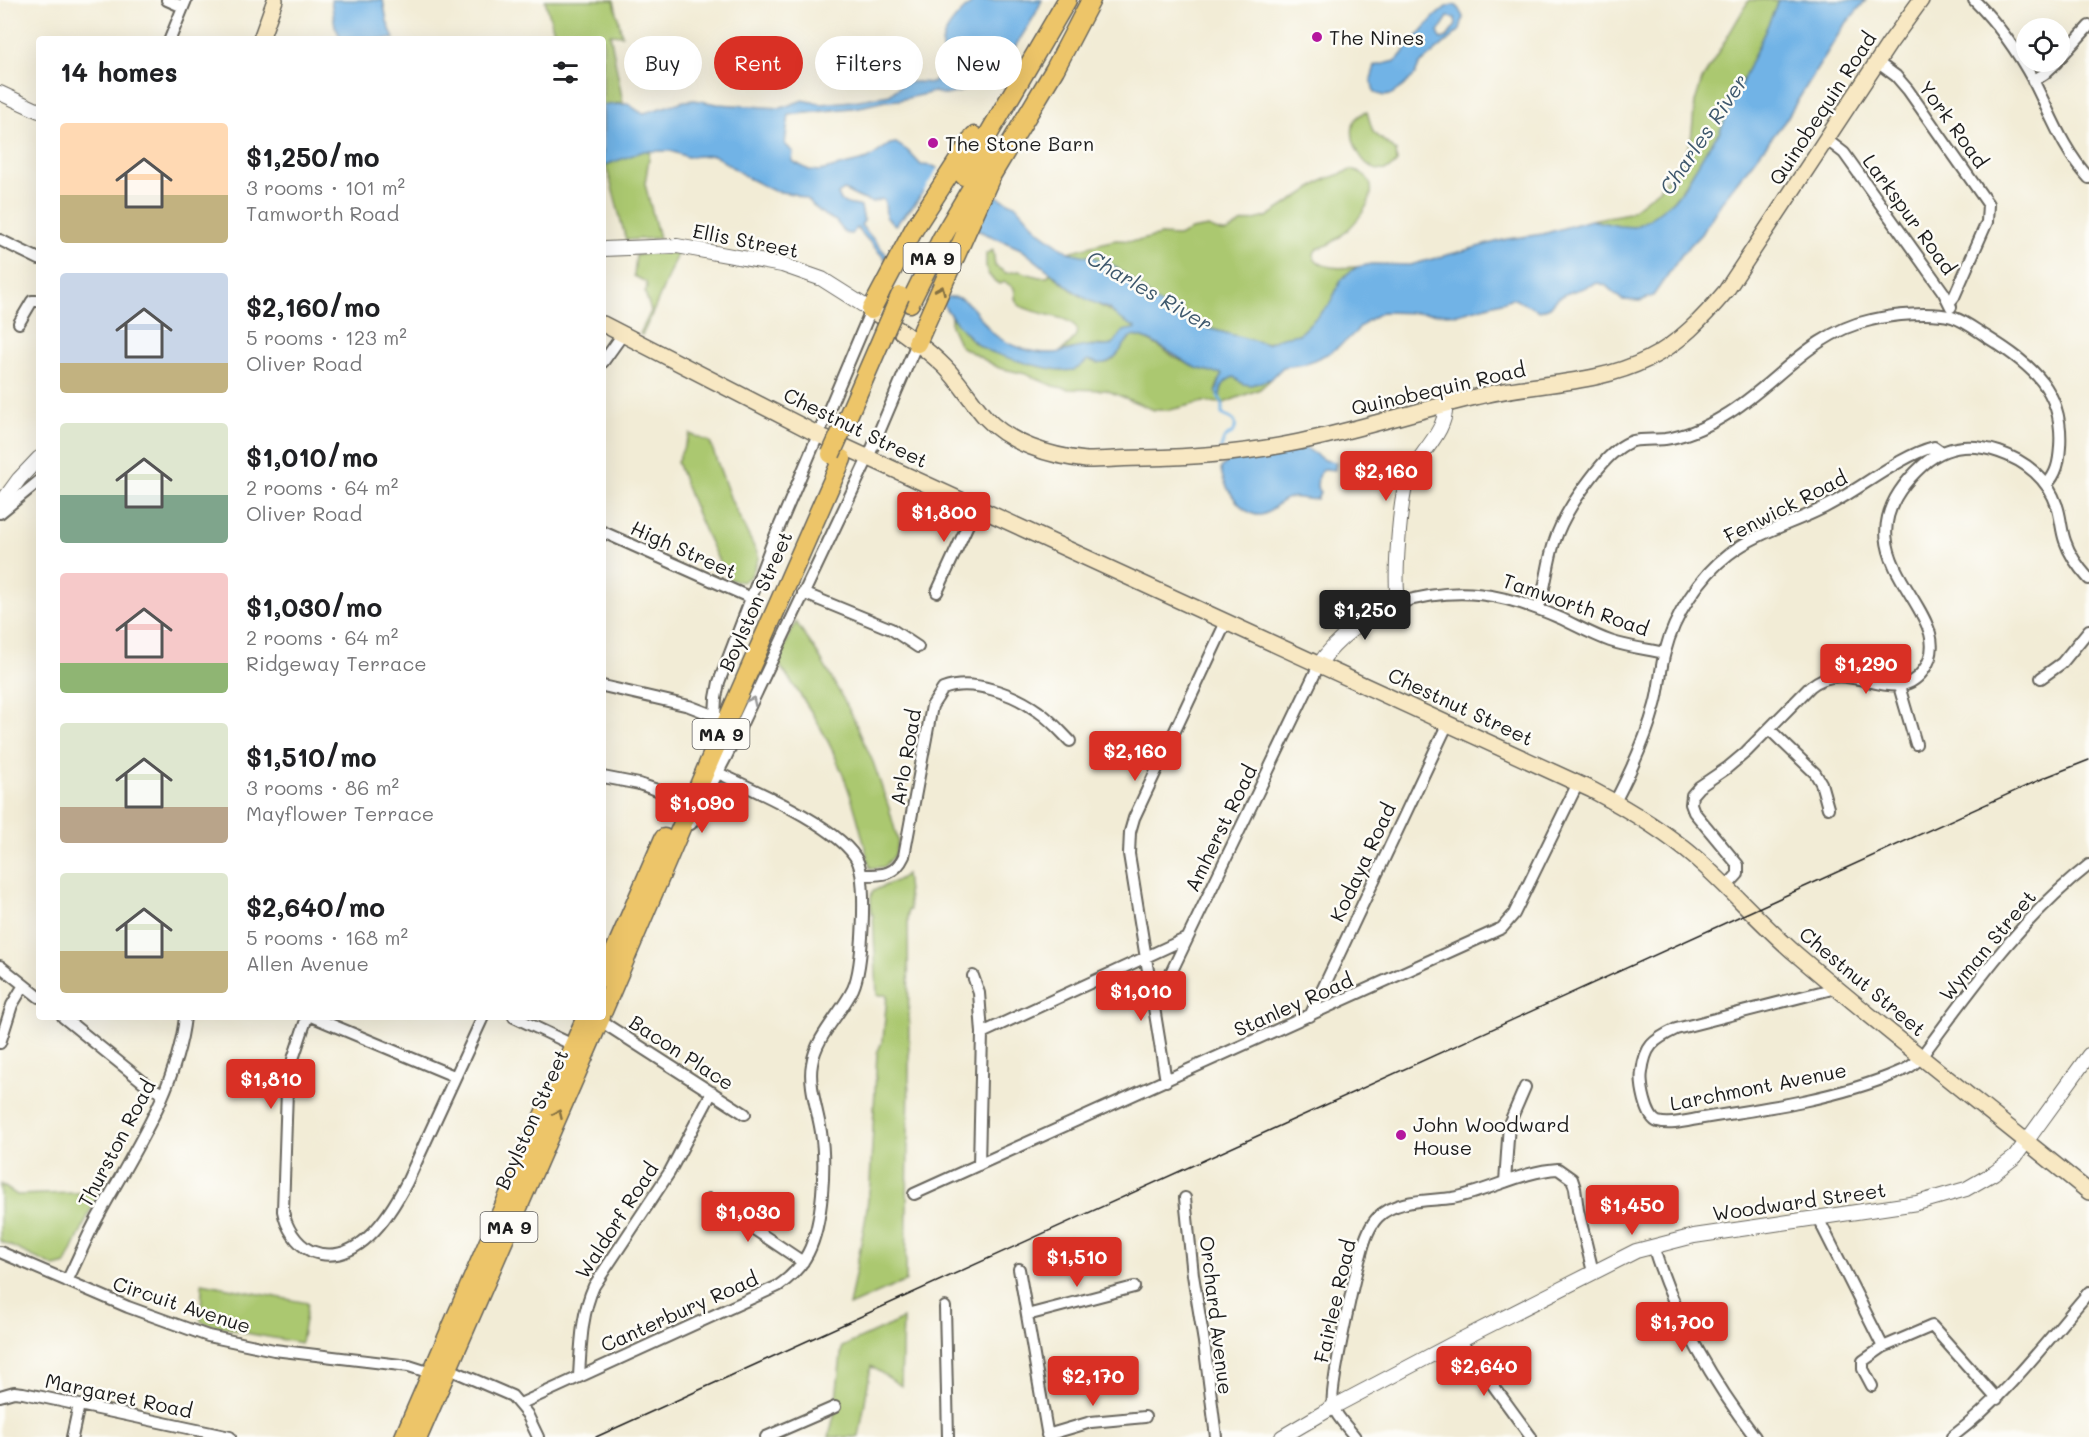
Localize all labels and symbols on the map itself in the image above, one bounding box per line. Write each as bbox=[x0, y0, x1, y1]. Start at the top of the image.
place label: The Nines bbox=[1329, 24, 1424, 50]
street label: Quinobequin Road bbox=[1763, 26, 1881, 190]
marker: The Nines bbox=[1310, 30, 1324, 44]
water label: Charles River bbox=[1653, 68, 1753, 200]
street label: York Road bbox=[1914, 75, 1994, 173]
place label: The Stone Barn bbox=[945, 130, 1094, 156]
marker: The Stone Barn bbox=[926, 136, 940, 150]
street label: Larkspur Road bbox=[1857, 149, 1963, 279]
street label: Ellis Street bbox=[691, 217, 801, 263]
road number: MA 9 bbox=[904, 243, 960, 273]
water label: Charles River bbox=[1083, 243, 1217, 337]
one-way arrow bbox=[933, 285, 945, 296]
street label: Quinobequin Road bbox=[1348, 355, 1528, 421]
street label: Chestnut Street bbox=[780, 381, 932, 473]
pin: $2,160 bbox=[1337, 451, 1435, 502]
street label: Fenwick Road bbox=[1719, 464, 1851, 548]
pin: $1,800 bbox=[895, 492, 993, 543]
street label: High Street bbox=[627, 514, 741, 584]
street label: Boylston Street bbox=[712, 527, 798, 675]
street label: Tamworth Road bbox=[1499, 567, 1653, 641]
pin: $1,250 bbox=[1316, 590, 1414, 641]
pin: $1,290 bbox=[1817, 644, 1915, 695]
street label: Chestnut Street bbox=[1384, 661, 1538, 751]
one-way arrow bbox=[745, 697, 756, 708]
street label: Arlo Road bbox=[884, 707, 926, 807]
road number: MA 9 bbox=[692, 719, 750, 749]
pin: $2,160 bbox=[1086, 731, 1184, 782]
street label: Amherst Road bbox=[1178, 760, 1262, 896]
pin: $1,090 bbox=[653, 783, 751, 834]
street label: Kodaya Road bbox=[1323, 798, 1401, 926]
street label: Wyman Street bbox=[1933, 884, 2041, 1006]
street label: Chestnut Street bbox=[1794, 920, 1932, 1042]
street label: Stanley Road bbox=[1229, 966, 1357, 1042]
pin: $1,010 bbox=[1092, 971, 1190, 1022]
street label: Bacon Place bbox=[625, 1008, 739, 1096]
street label: Boylston Street bbox=[488, 1045, 574, 1193]
street label: Larchmont Avenue bbox=[1667, 1056, 1849, 1116]
pin: $1,810 bbox=[222, 1059, 320, 1110]
street label: Thurston Road bbox=[71, 1075, 161, 1211]
one-way arrow bbox=[551, 1109, 563, 1120]
place label: John Woodward House bbox=[1413, 1111, 1569, 1160]
marker: John Woodward House bbox=[1394, 1128, 1408, 1142]
street label: Waldorf Road bbox=[569, 1157, 663, 1283]
street label: Woodward Street bbox=[1711, 1176, 1887, 1226]
pin: $1,450 bbox=[1583, 1185, 1681, 1236]
pin: $1,030 bbox=[699, 1192, 797, 1243]
road number: MA 9 bbox=[480, 1212, 538, 1242]
street label: Orchard Avenue bbox=[1194, 1234, 1240, 1396]
pin: $1,510 bbox=[1028, 1237, 1126, 1288]
street label: Fairlee Road bbox=[1307, 1237, 1361, 1365]
street label: Canterbury Road bbox=[596, 1265, 762, 1357]
street label: Circuit Avenue bbox=[110, 1269, 254, 1339]
pin: $1,700 bbox=[1633, 1302, 1731, 1353]
pin: $2,640 bbox=[1435, 1346, 1533, 1397]
pin: $2,170 bbox=[1044, 1356, 1142, 1407]
street label: Margaret Road bbox=[43, 1367, 195, 1423]

